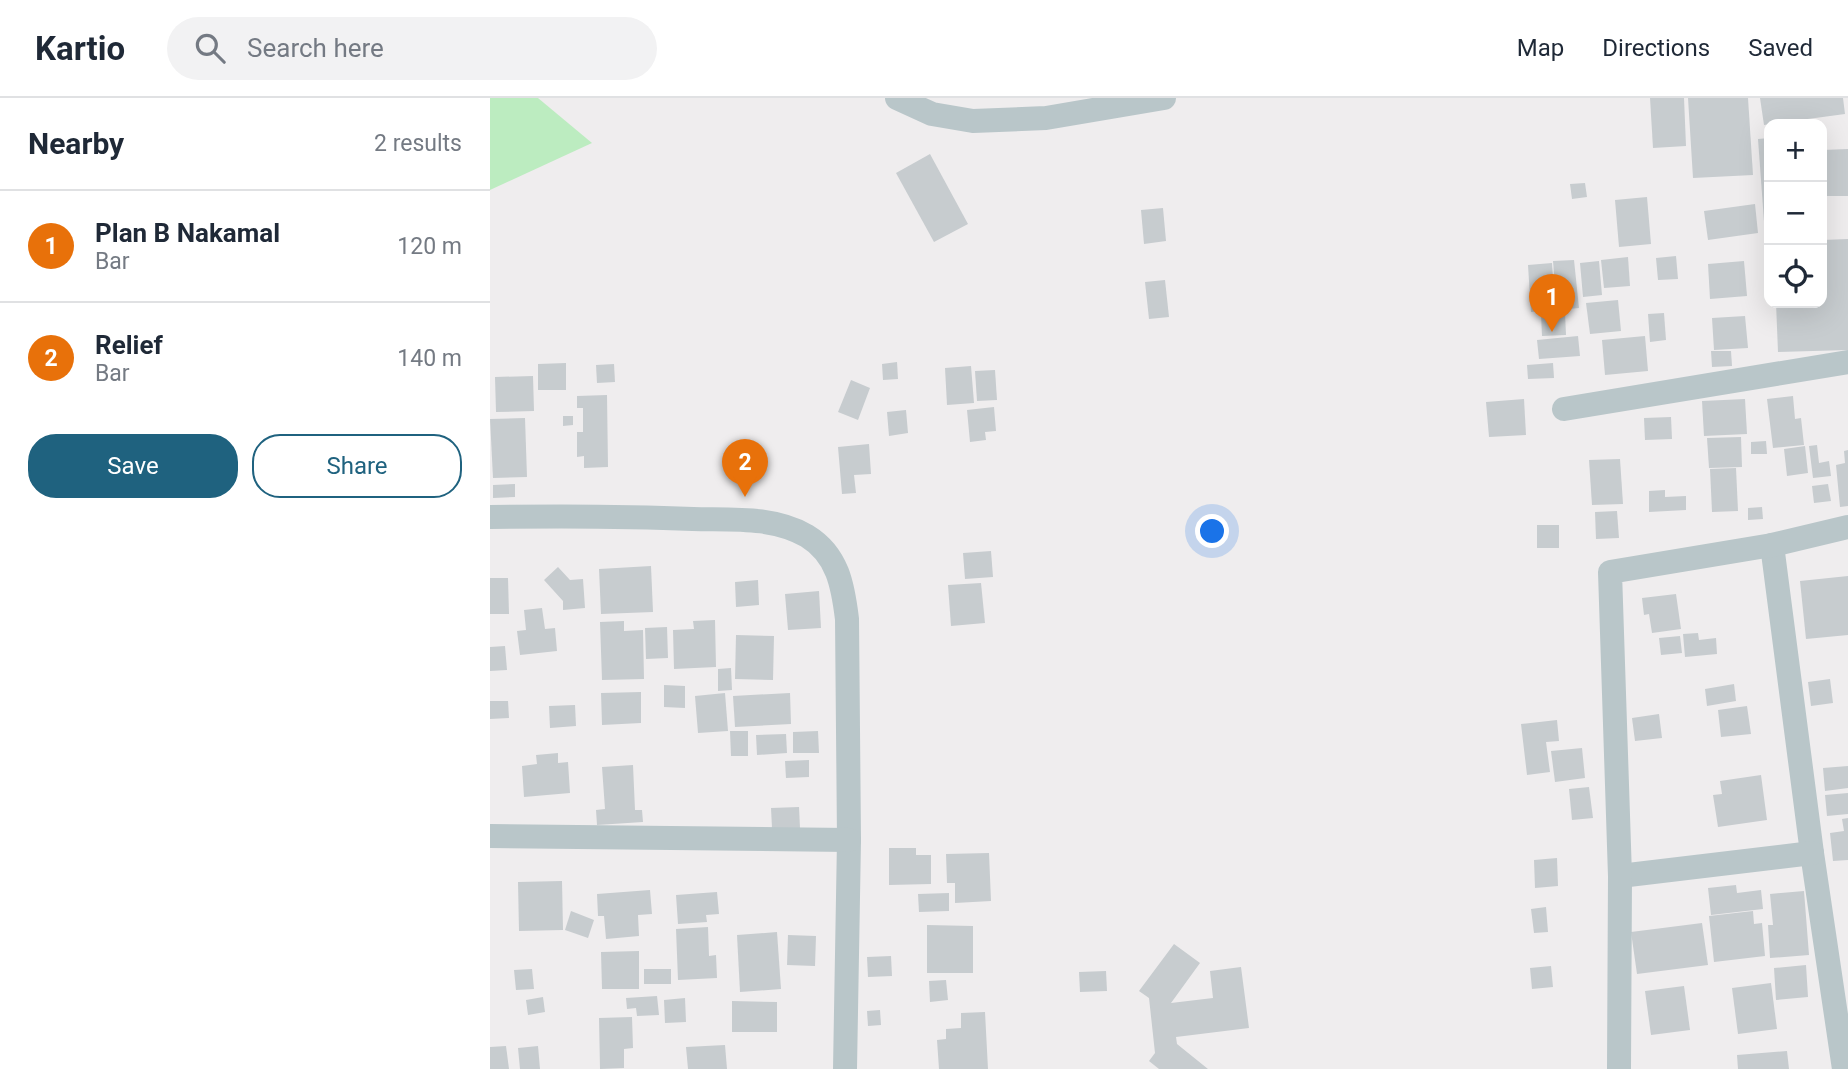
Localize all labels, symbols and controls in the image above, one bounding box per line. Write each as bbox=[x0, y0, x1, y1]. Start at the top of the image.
search box bbox=[167, 17, 657, 80]
text: Kartio bbox=[35, 29, 125, 68]
icon: search bbox=[191, 29, 229, 67]
text: Search here bbox=[247, 33, 384, 63]
text: Map bbox=[1517, 34, 1564, 62]
text: Directions bbox=[1602, 34, 1710, 62]
text: Saved bbox=[1748, 34, 1813, 62]
map controls bbox=[1764, 119, 1827, 308]
button: + bbox=[1764, 119, 1827, 182]
text: Nearby bbox=[28, 126, 124, 161]
text: 2 results bbox=[374, 130, 462, 157]
button: − bbox=[1764, 182, 1827, 245]
text: Plan B Nakamal bbox=[95, 218, 280, 248]
text: 1 bbox=[44, 233, 58, 260]
text: 120 m bbox=[397, 233, 462, 260]
button: locate bbox=[1764, 245, 1827, 308]
text: Bar bbox=[95, 248, 130, 275]
pin: 1 bbox=[1529, 274, 1575, 332]
text: Relief bbox=[95, 330, 163, 360]
text: 2 bbox=[44, 345, 58, 372]
text: 140 m bbox=[397, 345, 462, 372]
text: Bar bbox=[95, 360, 130, 387]
button: Save bbox=[28, 434, 238, 498]
button: Share bbox=[252, 434, 462, 498]
pin: 2 bbox=[722, 439, 768, 497]
your location bbox=[1195, 514, 1229, 548]

